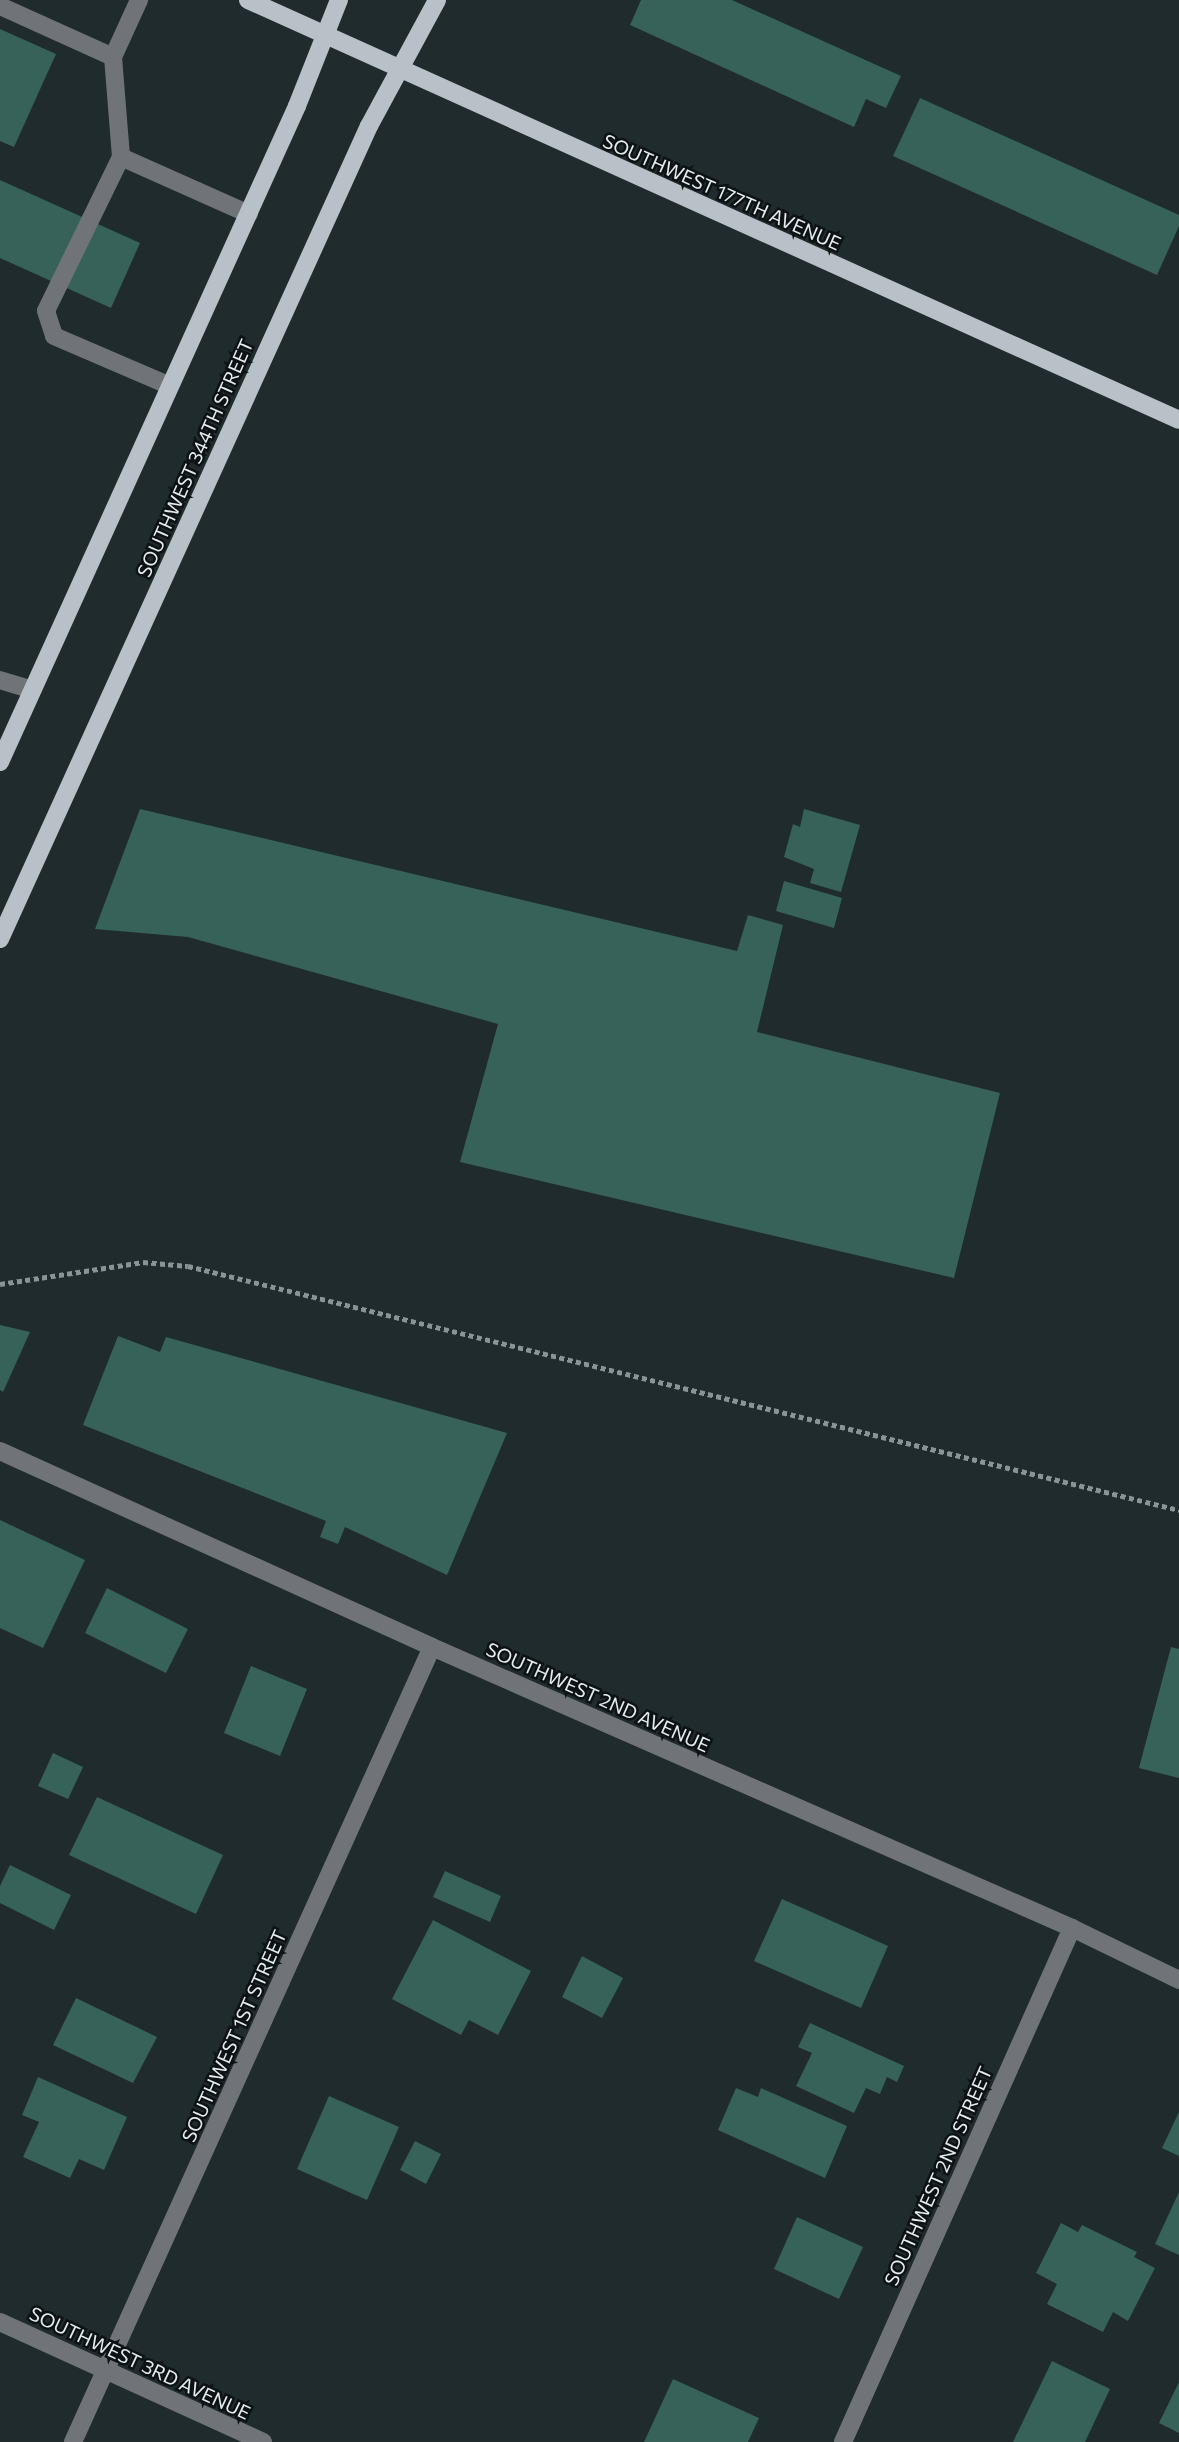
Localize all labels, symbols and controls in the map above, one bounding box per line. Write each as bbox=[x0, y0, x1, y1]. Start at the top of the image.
street label: SOUTHWEST 177TH AVENUE bbox=[599, 129, 845, 255]
street label: SOUTHWEST 344TH STREET bbox=[132, 336, 258, 580]
street label: SOUTHWEST 2ND AVENUE bbox=[483, 1637, 713, 1757]
street label: SOUTHWEST 1ST STREET bbox=[177, 1926, 291, 2146]
street label: SOUTHWEST 2ND STREET bbox=[879, 2063, 997, 2289]
street label: SOUTHWEST 3RD AVENUE bbox=[26, 2302, 254, 2424]

